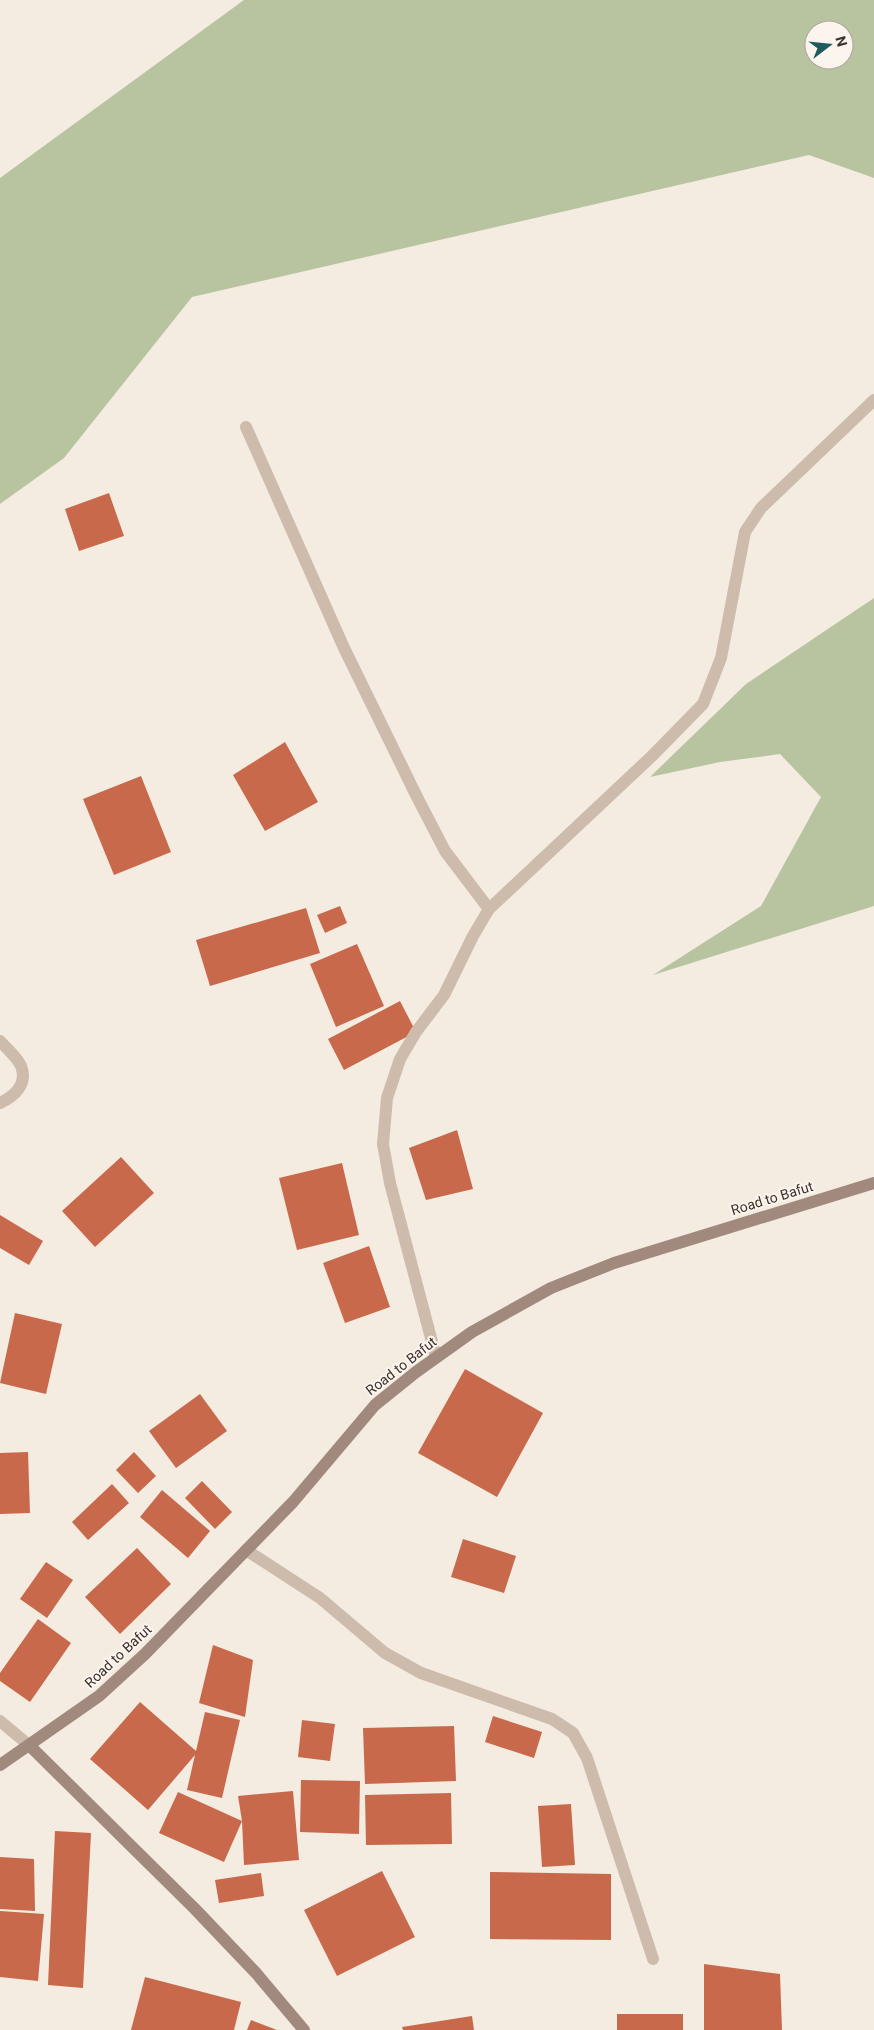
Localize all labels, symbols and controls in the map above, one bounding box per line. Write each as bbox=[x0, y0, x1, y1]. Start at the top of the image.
north arrow bbox=[804, 20, 854, 70]
text: N bbox=[832, 34, 851, 48]
street label: Road to Bafut bbox=[729, 1178, 815, 1218]
street label: Road to Bafut bbox=[363, 1333, 440, 1398]
street label: Road to Bafut bbox=[81, 1621, 155, 1691]

